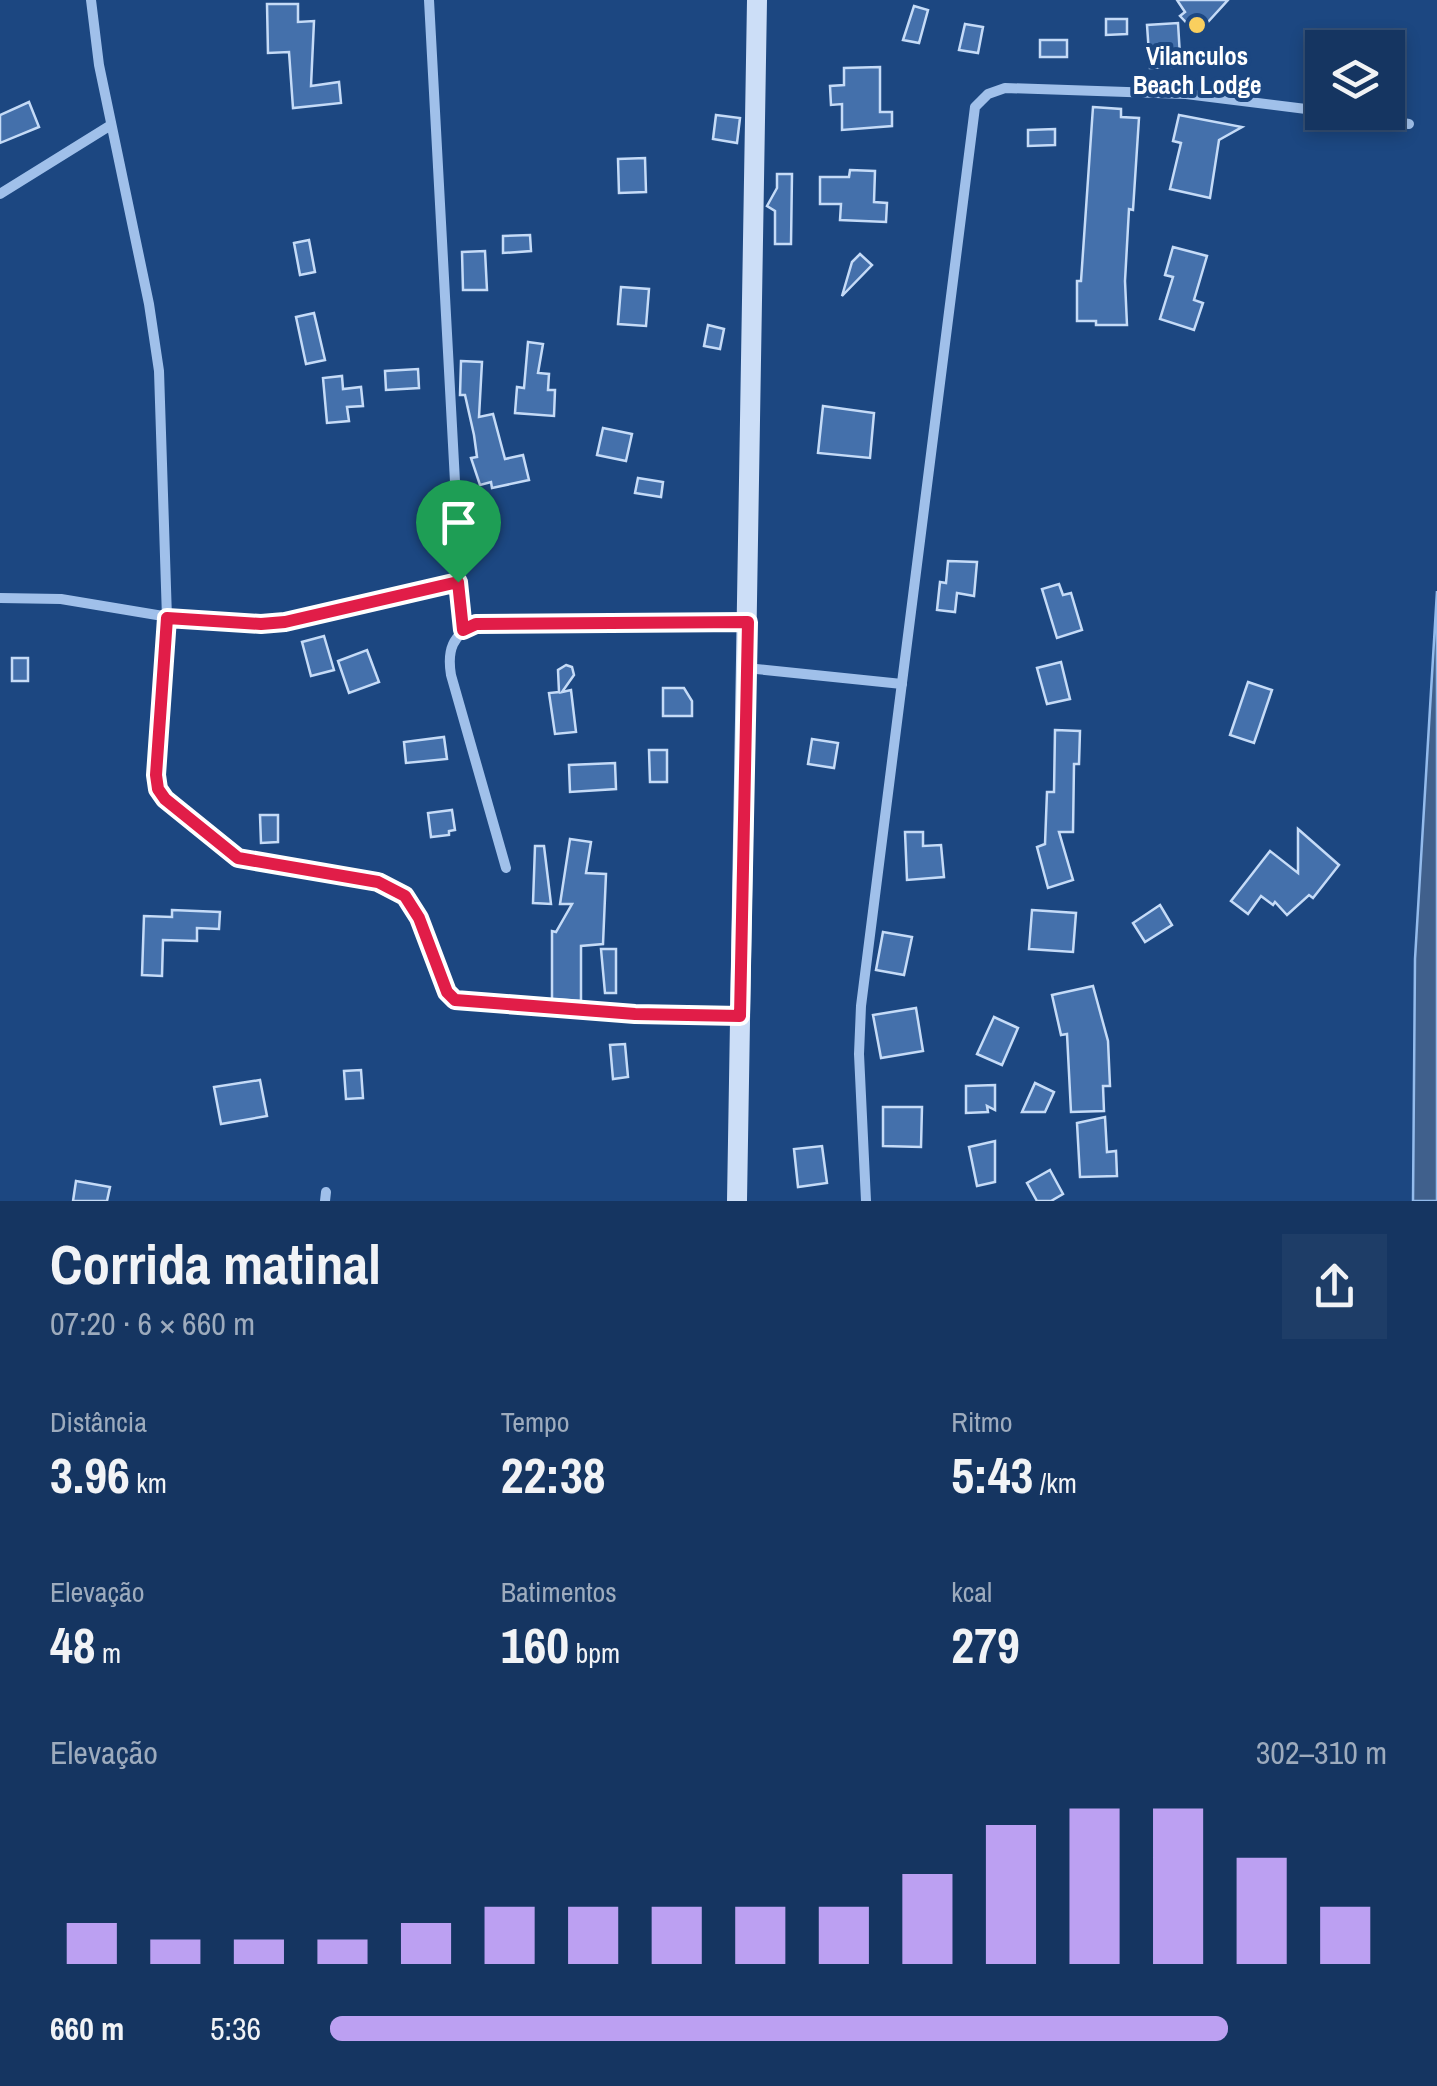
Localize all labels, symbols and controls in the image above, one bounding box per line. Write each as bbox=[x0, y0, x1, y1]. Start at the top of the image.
marker: Vilanculos Beach Lodge bbox=[1186, 14, 1208, 36]
map controls bbox=[1305, 30, 1405, 130]
button: layers bbox=[1305, 30, 1405, 130]
place label: Vilanculos Beach Lodge bbox=[1133, 39, 1261, 102]
pin bbox=[416, 480, 501, 583]
icon: arrive bbox=[431, 495, 486, 550]
text: Corrida matinal bbox=[50, 1227, 381, 1301]
button: share bbox=[1282, 1234, 1387, 1339]
text: 07:20 · 6 × 660 m bbox=[50, 1302, 255, 1345]
text: Distância bbox=[50, 1403, 147, 1441]
text: Tempo bbox=[501, 1403, 570, 1441]
text: Ritmo bbox=[951, 1403, 1013, 1441]
text: 3.96 bbox=[50, 1441, 130, 1509]
text: 22:38 bbox=[501, 1441, 606, 1509]
text: 5:43 bbox=[951, 1441, 1033, 1509]
text: km bbox=[130, 1464, 167, 1502]
text: /km bbox=[1033, 1464, 1077, 1502]
text: Elevação bbox=[50, 1573, 144, 1611]
text: Batimentos bbox=[501, 1573, 617, 1611]
text: kcal bbox=[951, 1573, 992, 1611]
text: 48 bbox=[50, 1611, 96, 1679]
text: 160 bbox=[501, 1611, 569, 1679]
text: 279 bbox=[951, 1611, 1020, 1679]
text: m bbox=[96, 1634, 121, 1672]
text: bpm bbox=[569, 1634, 620, 1672]
text: Elevação bbox=[50, 1731, 158, 1774]
text: 302–310 m bbox=[1256, 1731, 1387, 1774]
text: 660 m bbox=[50, 2007, 124, 2050]
text: 5:36 bbox=[210, 2007, 261, 2050]

